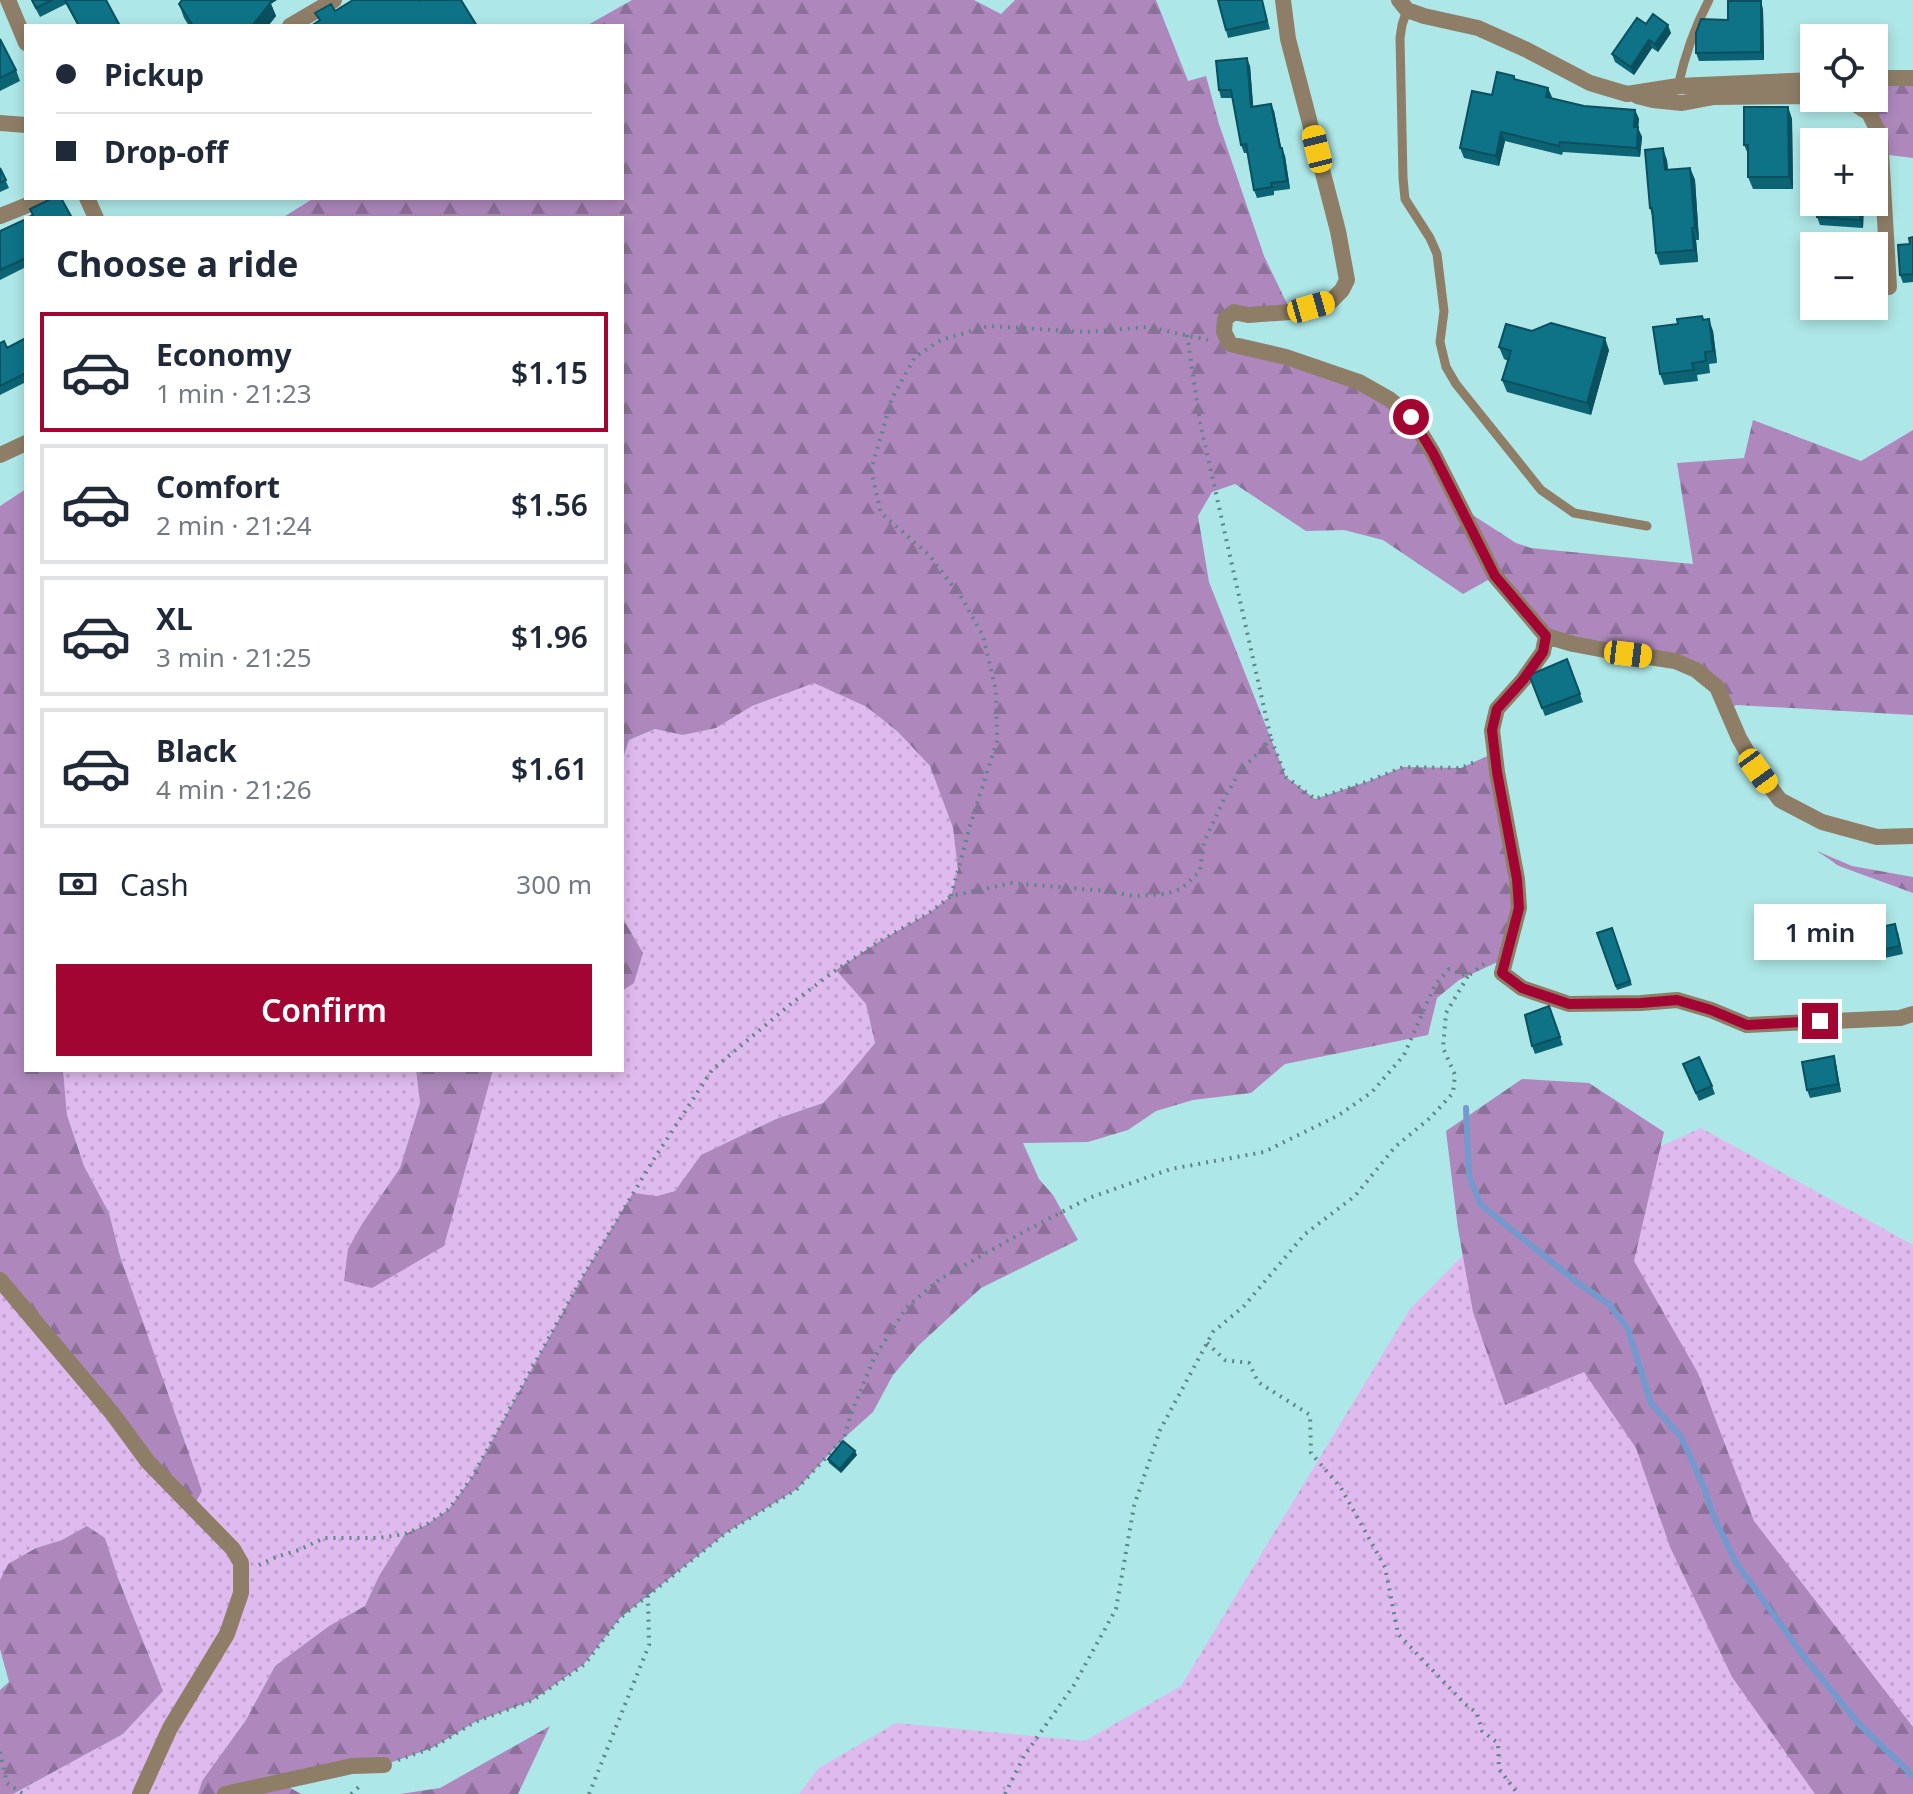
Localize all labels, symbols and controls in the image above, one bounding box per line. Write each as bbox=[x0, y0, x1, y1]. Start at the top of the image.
map controls bbox=[1800, 24, 1888, 320]
button: locate bbox=[1800, 24, 1888, 112]
text: Pickup bbox=[104, 54, 204, 95]
car bbox=[1300, 123, 1334, 175]
button: + bbox=[1800, 128, 1888, 216]
text: Drop-off bbox=[104, 131, 228, 172]
button: − bbox=[1800, 232, 1888, 320]
text: Choose a ride bbox=[56, 239, 298, 288]
car bbox=[1285, 289, 1337, 325]
text: Economy bbox=[156, 334, 292, 375]
icon: car bbox=[60, 336, 132, 408]
text: $1.15 bbox=[511, 352, 588, 393]
text: 1 min · 21:23 bbox=[156, 375, 312, 411]
route start bbox=[1393, 399, 1429, 435]
text: Comfort bbox=[156, 466, 280, 507]
icon: car bbox=[60, 468, 132, 540]
text: $1.56 bbox=[511, 484, 588, 525]
text: 2 min · 21:24 bbox=[156, 507, 312, 543]
text: XL bbox=[156, 598, 193, 639]
icon: car bbox=[60, 600, 132, 672]
text: $1.96 bbox=[511, 616, 588, 657]
text: 3 min · 21:25 bbox=[156, 639, 312, 675]
car bbox=[1603, 639, 1653, 669]
text: Black bbox=[156, 730, 237, 771]
icon: car bbox=[60, 732, 132, 804]
car bbox=[1734, 745, 1782, 797]
text: $1.61 bbox=[511, 748, 588, 789]
text: 4 min · 21:26 bbox=[156, 771, 312, 807]
icon: cash bbox=[56, 862, 100, 906]
text: Cash bbox=[120, 864, 189, 905]
text: 300 m bbox=[516, 866, 592, 902]
callout: 1 min bbox=[1754, 905, 1886, 961]
text: 1 min bbox=[1785, 914, 1855, 950]
button: Confirm bbox=[56, 964, 592, 1056]
route end bbox=[1802, 1003, 1838, 1039]

